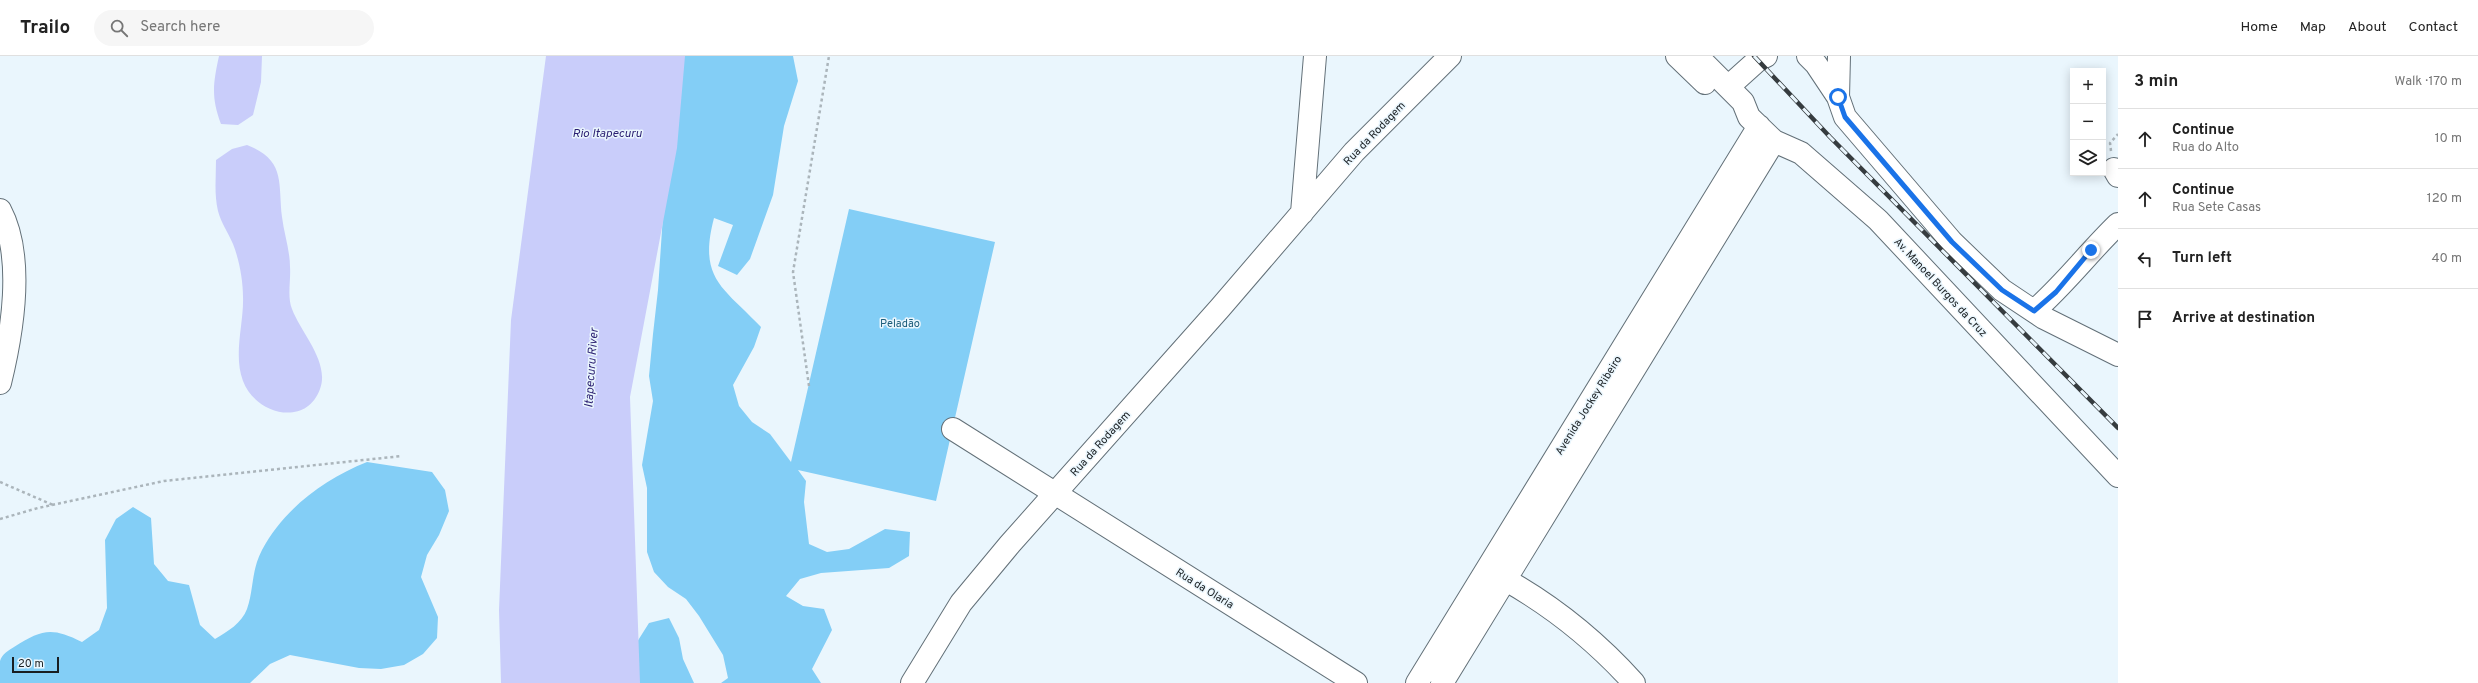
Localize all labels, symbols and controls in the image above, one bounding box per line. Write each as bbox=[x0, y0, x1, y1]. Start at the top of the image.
search box bbox=[94, 10, 374, 46]
text: Trailo bbox=[20, 16, 70, 40]
icon: search bbox=[108, 17, 130, 39]
text: Search here bbox=[140, 18, 220, 37]
text: Home bbox=[2241, 19, 2278, 36]
text: Map bbox=[2300, 19, 2326, 36]
text: About bbox=[2348, 19, 2387, 36]
text: Contact bbox=[2409, 19, 2458, 36]
map controls bbox=[2070, 68, 2106, 176]
button: + bbox=[2070, 68, 2106, 104]
text: 3 min bbox=[2134, 71, 2178, 93]
text: Walk · 170 m bbox=[2395, 74, 2462, 90]
route start bbox=[1829, 88, 1847, 106]
street label: Rua da Rodagem bbox=[1341, 99, 1409, 169]
button: − bbox=[2070, 104, 2106, 140]
text: Continue bbox=[2172, 121, 2234, 140]
water label: Rio Itapecuru bbox=[572, 126, 642, 142]
icon: ahead bbox=[2134, 128, 2156, 150]
text: 10 m bbox=[2435, 131, 2462, 147]
button: layers bbox=[2070, 140, 2106, 176]
text: Rua do Alto bbox=[2172, 140, 2239, 156]
text: Continue bbox=[2172, 181, 2234, 200]
icon: ahead bbox=[2134, 188, 2156, 210]
text: 120 m bbox=[2427, 191, 2462, 207]
text: Rua Sete Casas bbox=[2172, 200, 2261, 216]
street label: Av. Manoel Burgos da Cruz bbox=[1891, 235, 1990, 340]
route end bbox=[2082, 241, 2100, 259]
icon: left bbox=[2134, 248, 2156, 270]
text: Turn left bbox=[2172, 249, 2232, 268]
text: 40 m bbox=[2432, 251, 2462, 267]
icon: arrive bbox=[2134, 308, 2156, 330]
text: Arrive at destination bbox=[2172, 309, 2315, 328]
park label: Peladão bbox=[880, 317, 920, 331]
water label: Itapecuru River bbox=[581, 326, 603, 408]
street label: Avenida Jockey Ribeiro bbox=[1552, 353, 1625, 458]
street label: Rua da Rodagem bbox=[1068, 408, 1134, 479]
street label: Rua da Olaria bbox=[1173, 565, 1236, 612]
scale bar bbox=[12, 655, 59, 674]
text: 20 m bbox=[18, 657, 44, 671]

